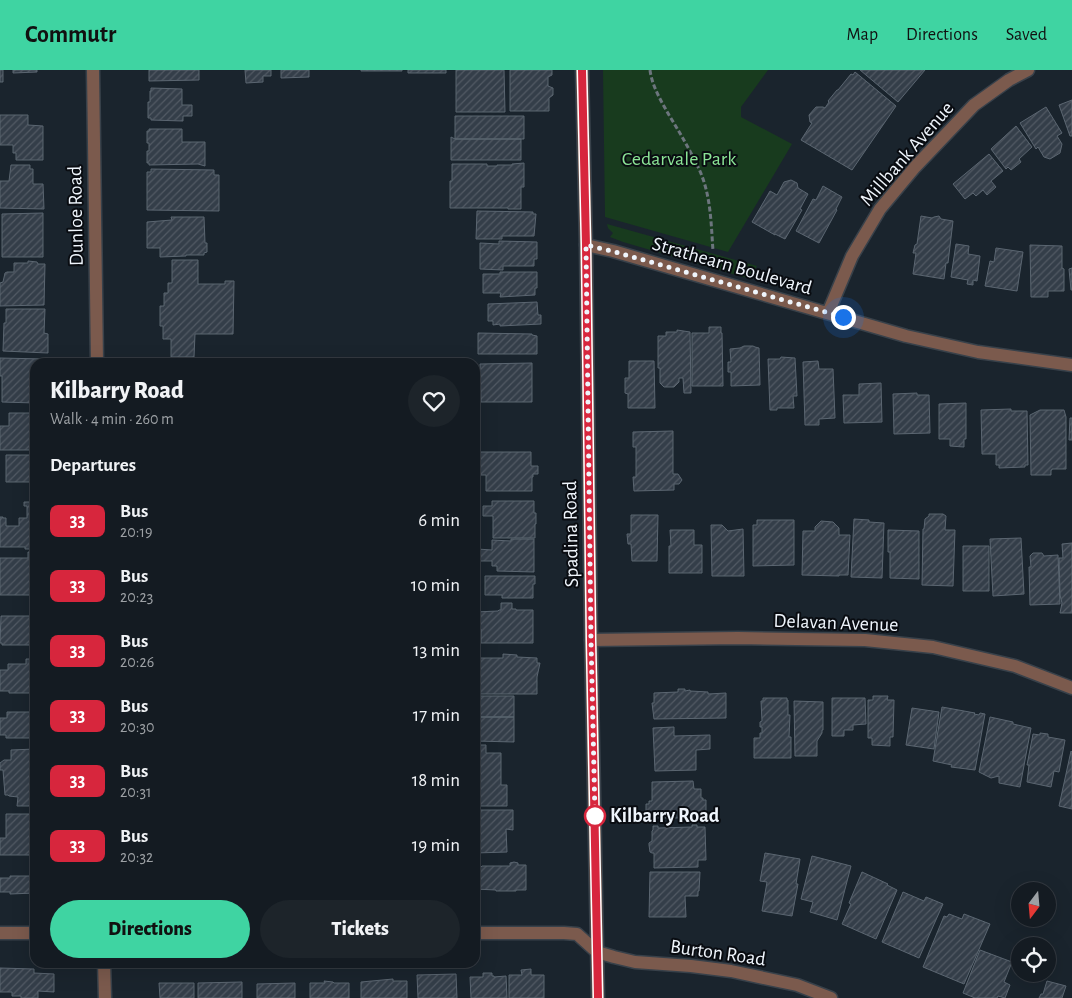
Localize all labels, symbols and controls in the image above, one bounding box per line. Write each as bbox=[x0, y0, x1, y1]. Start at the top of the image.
text: Commutr bbox=[25, 23, 116, 47]
text: Map bbox=[847, 26, 878, 44]
text: Directions bbox=[906, 26, 978, 44]
text: Saved bbox=[1006, 26, 1047, 44]
street label: Millbank Avenue bbox=[857, 98, 957, 210]
park label: Cedarvale Park bbox=[622, 149, 736, 169]
street label: Dunloe Road bbox=[65, 166, 87, 266]
street label: Strathearn Boulevard bbox=[650, 234, 814, 298]
your location bbox=[831, 305, 856, 330]
button: heart bbox=[408, 375, 460, 427]
text: Kilbarry Road bbox=[50, 379, 184, 403]
text: Walk · 4 min · 260 m bbox=[50, 411, 174, 427]
text: Departures bbox=[50, 456, 136, 475]
street label: Spadina Road bbox=[560, 480, 582, 588]
text: Bus bbox=[120, 502, 148, 521]
text: 6 min bbox=[418, 511, 460, 530]
text: 33 bbox=[70, 512, 85, 530]
text: 20:19 bbox=[120, 524, 152, 540]
text: Bus bbox=[120, 567, 148, 586]
text: 10 min bbox=[411, 576, 460, 595]
text: 33 bbox=[70, 577, 85, 595]
text: 20:23 bbox=[120, 589, 153, 605]
street label: Delavan Avenue bbox=[773, 611, 899, 635]
text: Bus bbox=[120, 632, 148, 651]
text: 13 min bbox=[413, 641, 460, 660]
text: 33 bbox=[70, 642, 85, 660]
text: 20:26 bbox=[120, 654, 154, 670]
text: Bus bbox=[120, 697, 148, 716]
text: 17 min bbox=[413, 706, 460, 725]
text: 33 bbox=[70, 707, 85, 725]
text: 20:30 bbox=[120, 719, 154, 735]
text: Bus bbox=[120, 762, 148, 781]
text: 18 min bbox=[412, 771, 460, 790]
text: 33 bbox=[70, 772, 85, 790]
text: 20:31 bbox=[120, 784, 152, 800]
marker: Kilbarry Road bbox=[584, 805, 606, 827]
place label: Kilbarry Road bbox=[610, 806, 720, 826]
text: Bus bbox=[120, 827, 148, 846]
text: 19 min bbox=[412, 836, 460, 855]
text: 33 bbox=[70, 837, 85, 855]
text: 20:32 bbox=[120, 849, 153, 865]
north arrow bbox=[1011, 882, 1056, 928]
map controls bbox=[1011, 882, 1056, 982]
button: Directions bbox=[50, 900, 250, 958]
button: Tickets bbox=[260, 900, 460, 958]
street label: Burton Road bbox=[669, 936, 767, 970]
button: locate bbox=[1011, 937, 1056, 982]

